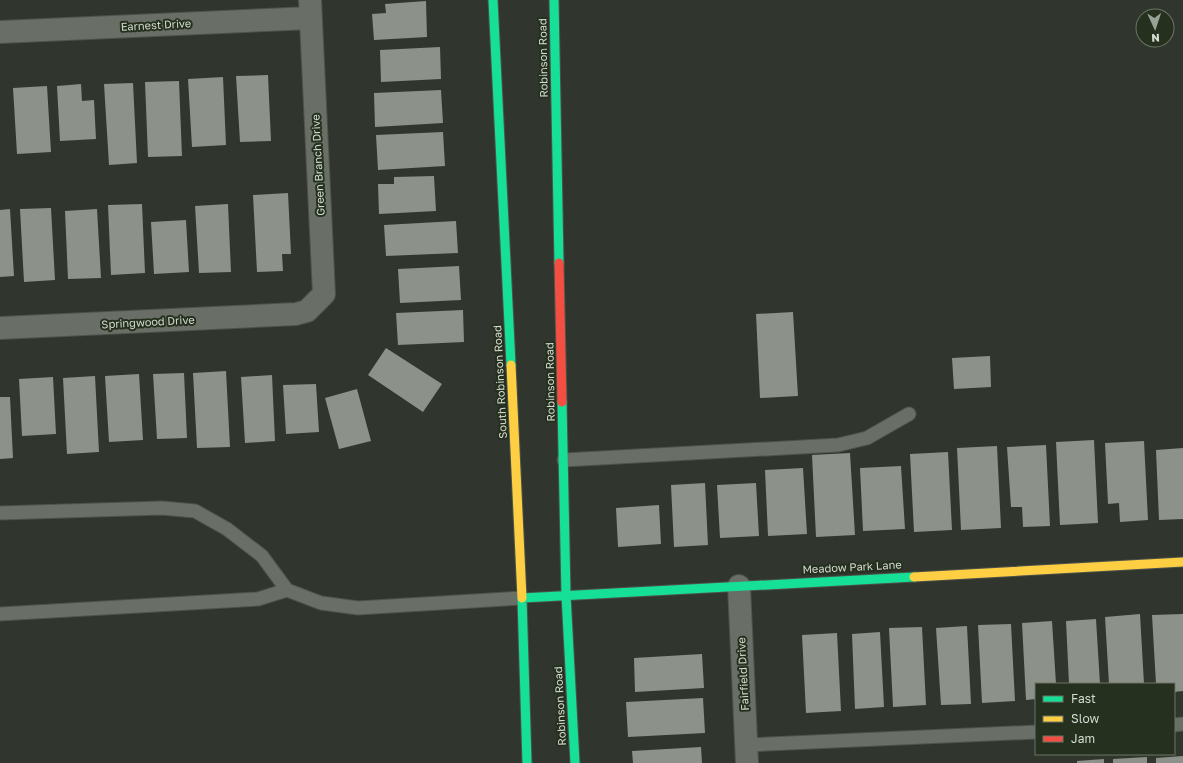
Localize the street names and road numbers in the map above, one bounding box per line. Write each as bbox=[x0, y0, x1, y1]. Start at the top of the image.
street label: Earnest Drive bbox=[120, 16, 192, 33]
street label: Robinson Road bbox=[535, 18, 550, 98]
street label: Green Branch Drive bbox=[308, 114, 327, 216]
street label: Springwood Drive bbox=[101, 313, 195, 330]
street label: South Robinson Road bbox=[490, 325, 509, 439]
street label: Robinson Road bbox=[542, 342, 557, 422]
street label: Meadow Park Lane bbox=[802, 557, 902, 576]
street label: Fairfield Drive bbox=[734, 637, 751, 711]
street label: Robinson Road bbox=[551, 666, 568, 746]

